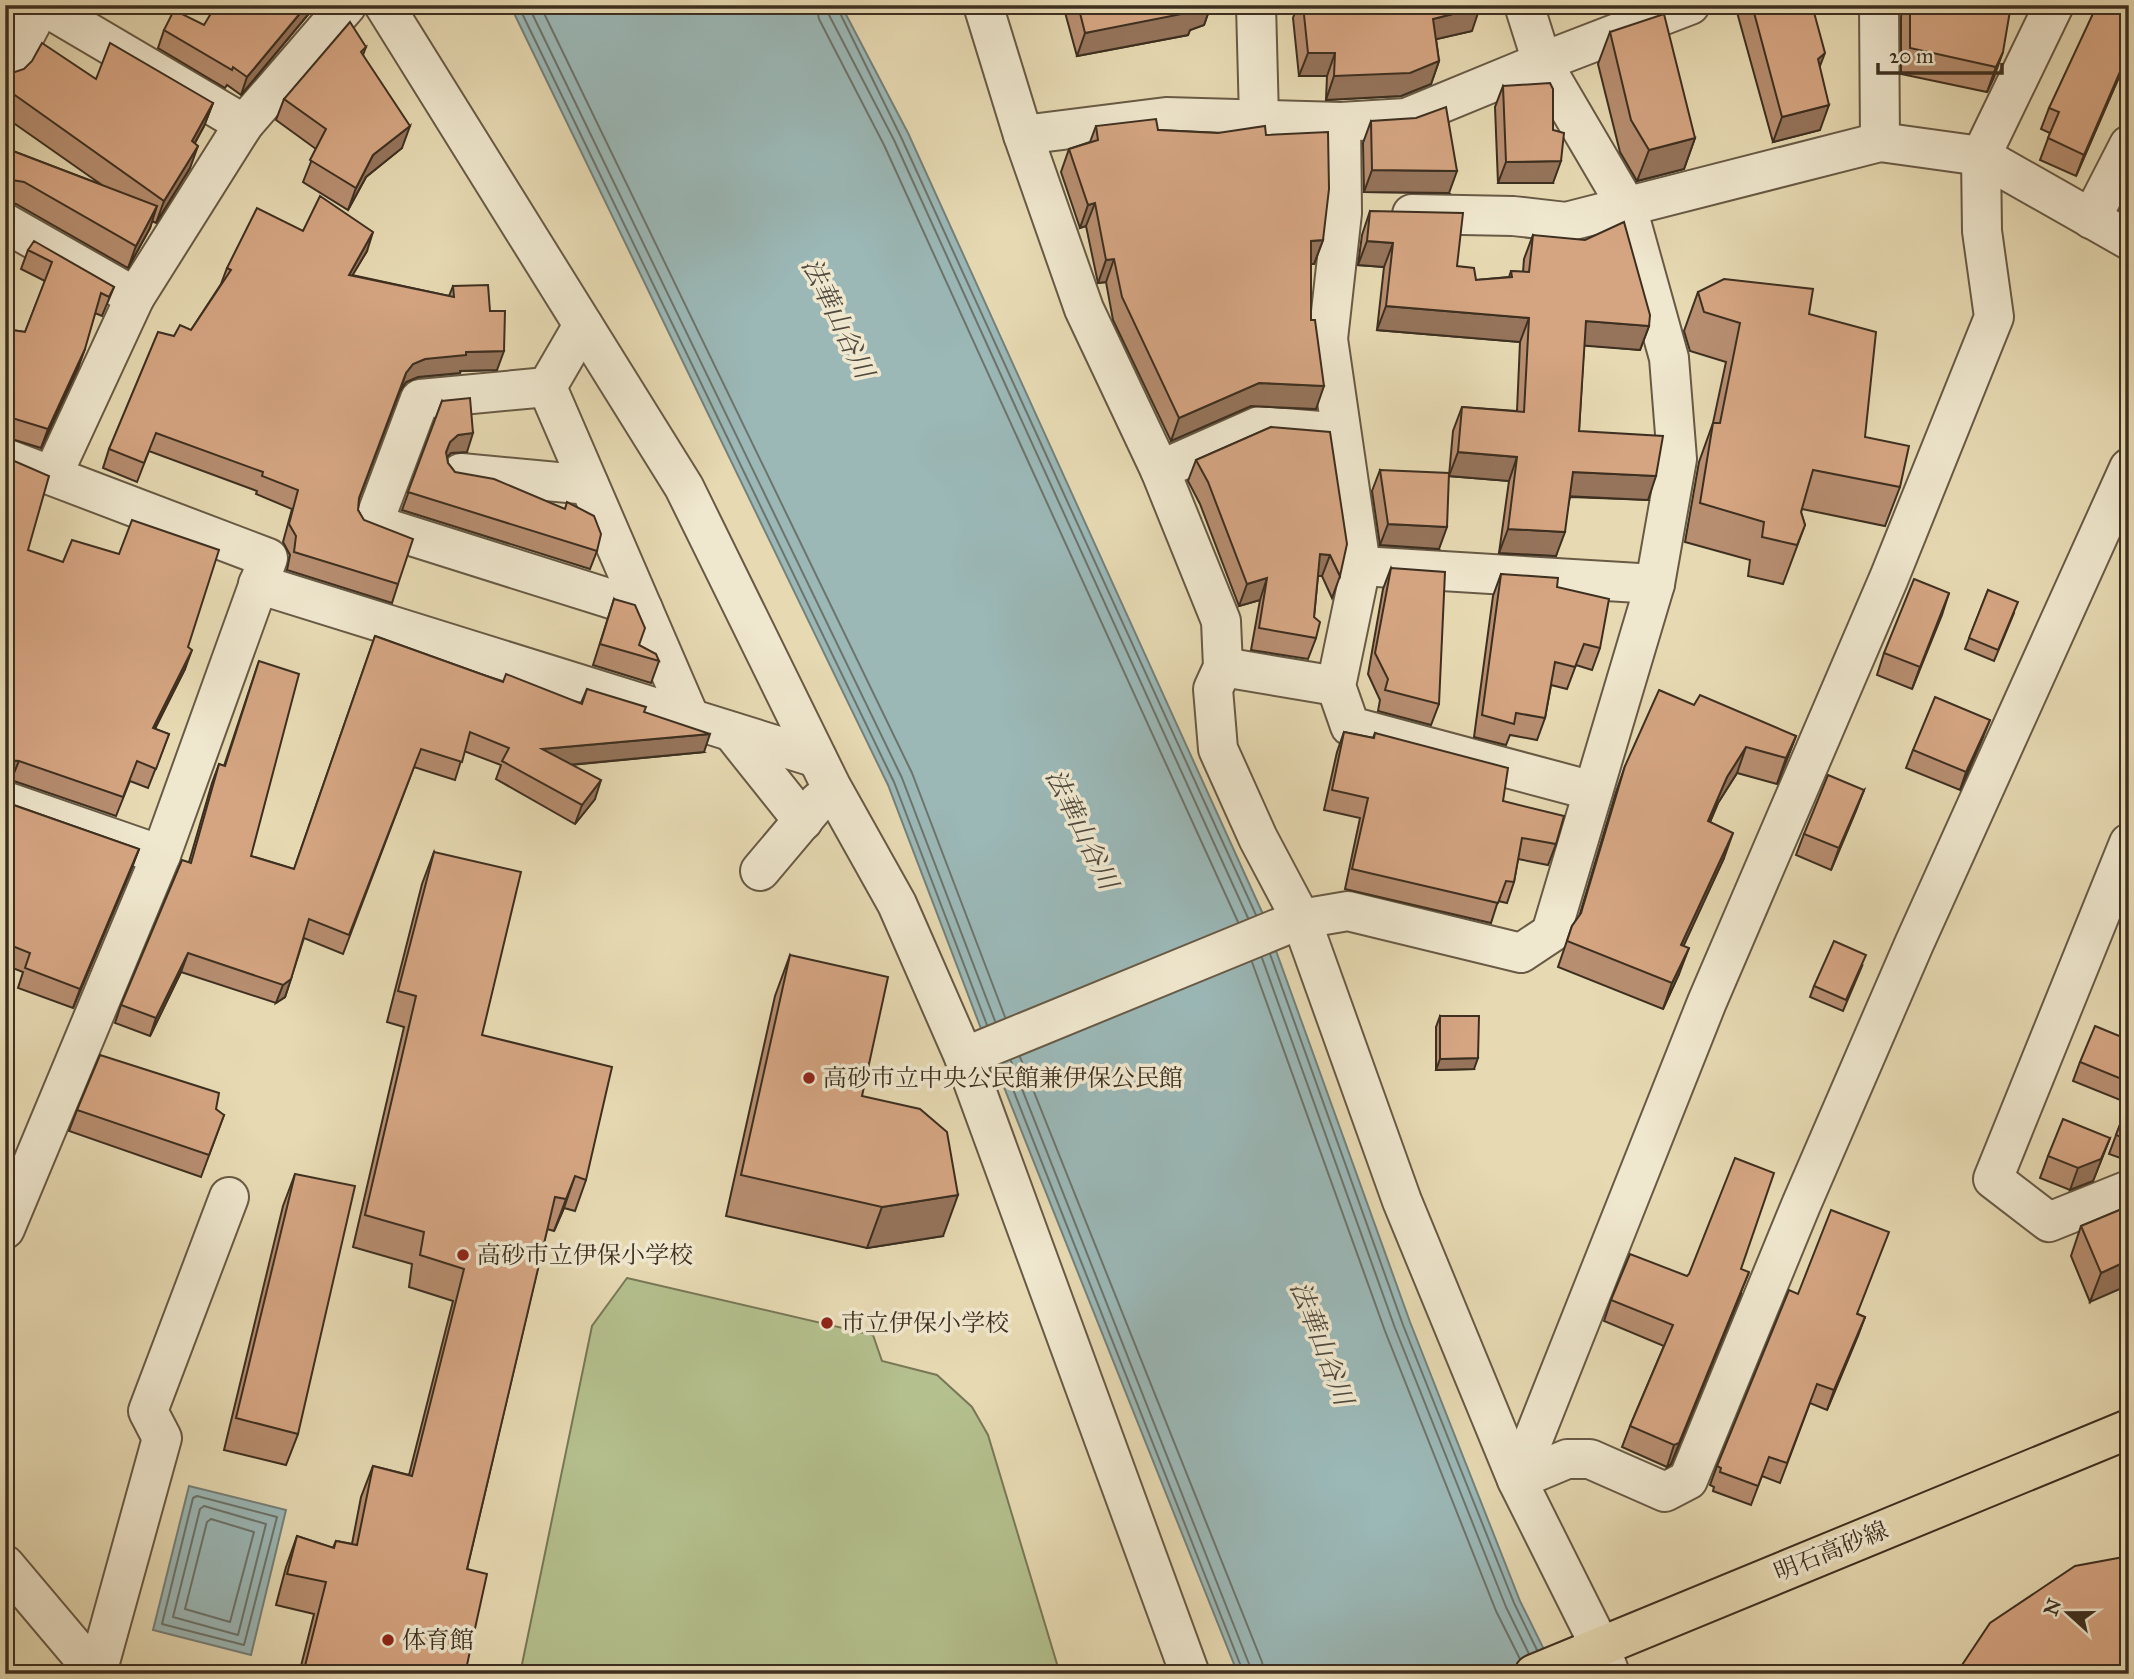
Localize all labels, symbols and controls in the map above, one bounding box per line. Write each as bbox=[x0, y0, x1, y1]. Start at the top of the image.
scale bar bbox=[1878, 32, 2003, 76]
text: 20 m bbox=[1889, 43, 1934, 69]
water label: 法華山谷川 bbox=[795, 253, 882, 386]
water label: 法華山谷川 bbox=[1039, 764, 1126, 897]
place label: 高砂市立中央公民館兼伊保公民館 bbox=[823, 1063, 1183, 1093]
marker: 高砂市立中央公民館兼伊保公民館 bbox=[801, 1070, 817, 1086]
place label: 高砂市立伊保小学校 bbox=[477, 1240, 693, 1270]
marker: 高砂市立伊保小学校 bbox=[455, 1247, 471, 1263]
water label: 法華山谷川 bbox=[1284, 1277, 1361, 1412]
place label: 市立伊保小学校 bbox=[841, 1308, 1009, 1338]
marker: 市立伊保小学校 bbox=[819, 1315, 835, 1331]
street label: 明石高砂線 bbox=[1770, 1515, 1892, 1587]
north arrow bbox=[2032, 1578, 2102, 1648]
text: N bbox=[2039, 1595, 2066, 1619]
place label: 体育館 bbox=[402, 1625, 474, 1655]
marker: 体育館 bbox=[380, 1632, 396, 1648]

